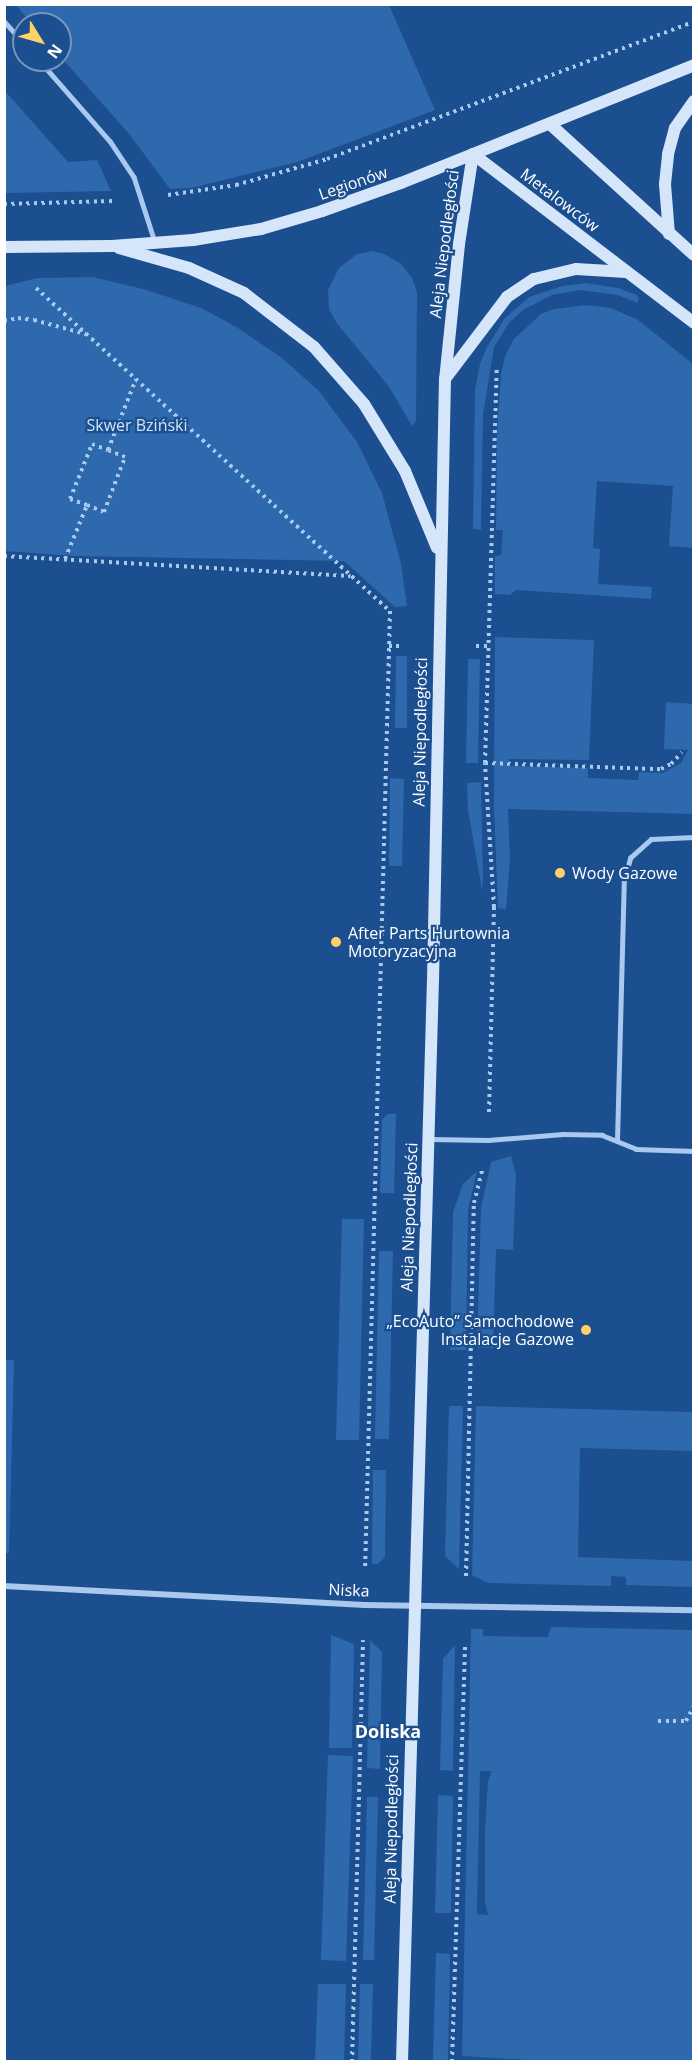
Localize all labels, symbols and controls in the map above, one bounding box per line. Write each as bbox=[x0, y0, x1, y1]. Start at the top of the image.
north arrow bbox=[12, 12, 72, 72]
text: N bbox=[42, 40, 67, 63]
street label: Legionów bbox=[316, 162, 390, 204]
street label: Metalowców bbox=[517, 164, 603, 236]
street label: Aleja Niepodległości bbox=[425, 169, 463, 319]
park label: Skwer Bziński bbox=[86, 415, 188, 435]
street label: Aleja Niepodległości bbox=[409, 657, 431, 807]
place label: Wody Gazowe bbox=[572, 863, 677, 883]
marker: Wody Gazowe bbox=[553, 866, 567, 880]
place label: After Parts Hurtownia Motoryzacyjna bbox=[348, 923, 510, 961]
marker: After Parts Hurtownia Motoryzacyjna bbox=[329, 935, 343, 949]
street label: Aleja Niepodległości bbox=[397, 1142, 421, 1292]
place label: „EcoAuto” Samochodowe Instalacje Gazowe bbox=[386, 1311, 574, 1349]
marker: „EcoAuto” Samochodowe Instalacje Gazowe bbox=[579, 1323, 593, 1337]
street label: Niska bbox=[328, 1580, 370, 1600]
district label: Doliska bbox=[355, 1720, 421, 1742]
street label: Aleja Niepodległości bbox=[380, 1754, 402, 1904]

